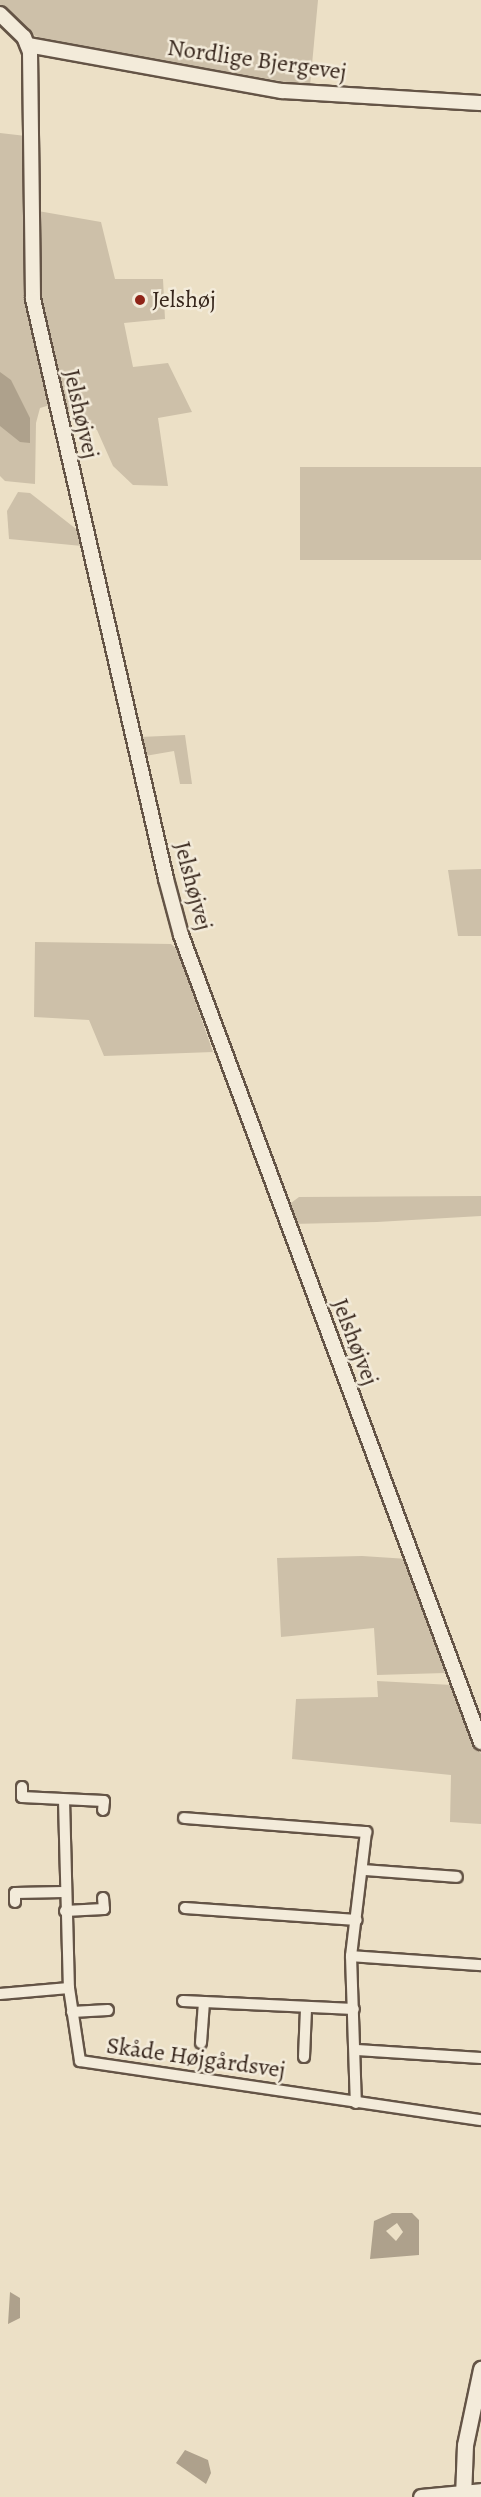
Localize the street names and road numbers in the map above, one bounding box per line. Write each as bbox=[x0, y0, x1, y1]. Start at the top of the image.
street label: Nordlige Bjergevej bbox=[165, 33, 349, 87]
street label: Jelshøjvej bbox=[57, 366, 105, 462]
street label: Jelshøjvej bbox=[167, 838, 219, 934]
street label: Jelshøjvej bbox=[325, 1294, 385, 1390]
street label: Skåde Højgårdsvej bbox=[105, 2031, 287, 2085]

